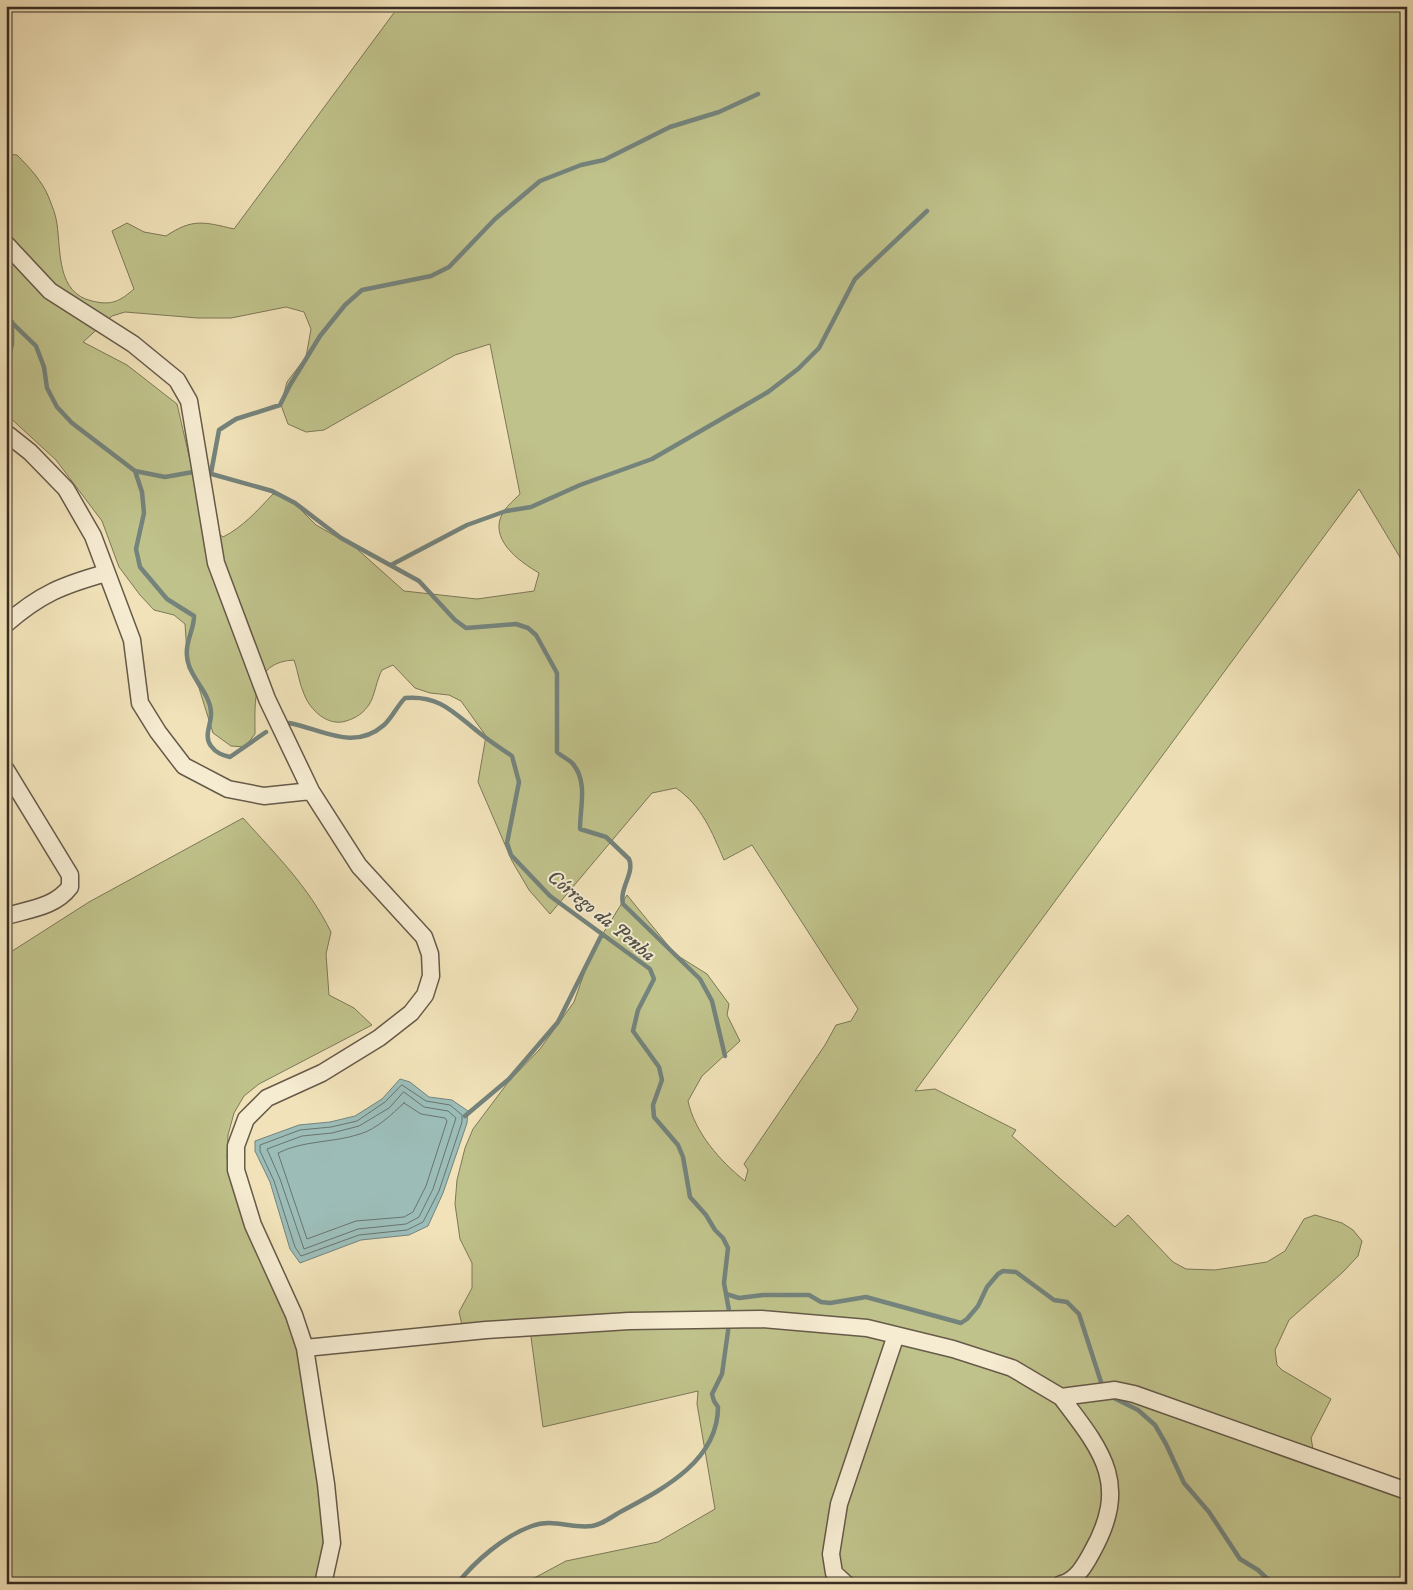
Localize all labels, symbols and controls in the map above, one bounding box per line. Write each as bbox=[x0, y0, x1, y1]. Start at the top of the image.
water label: Córrego da Penha bbox=[542, 865, 660, 968]

